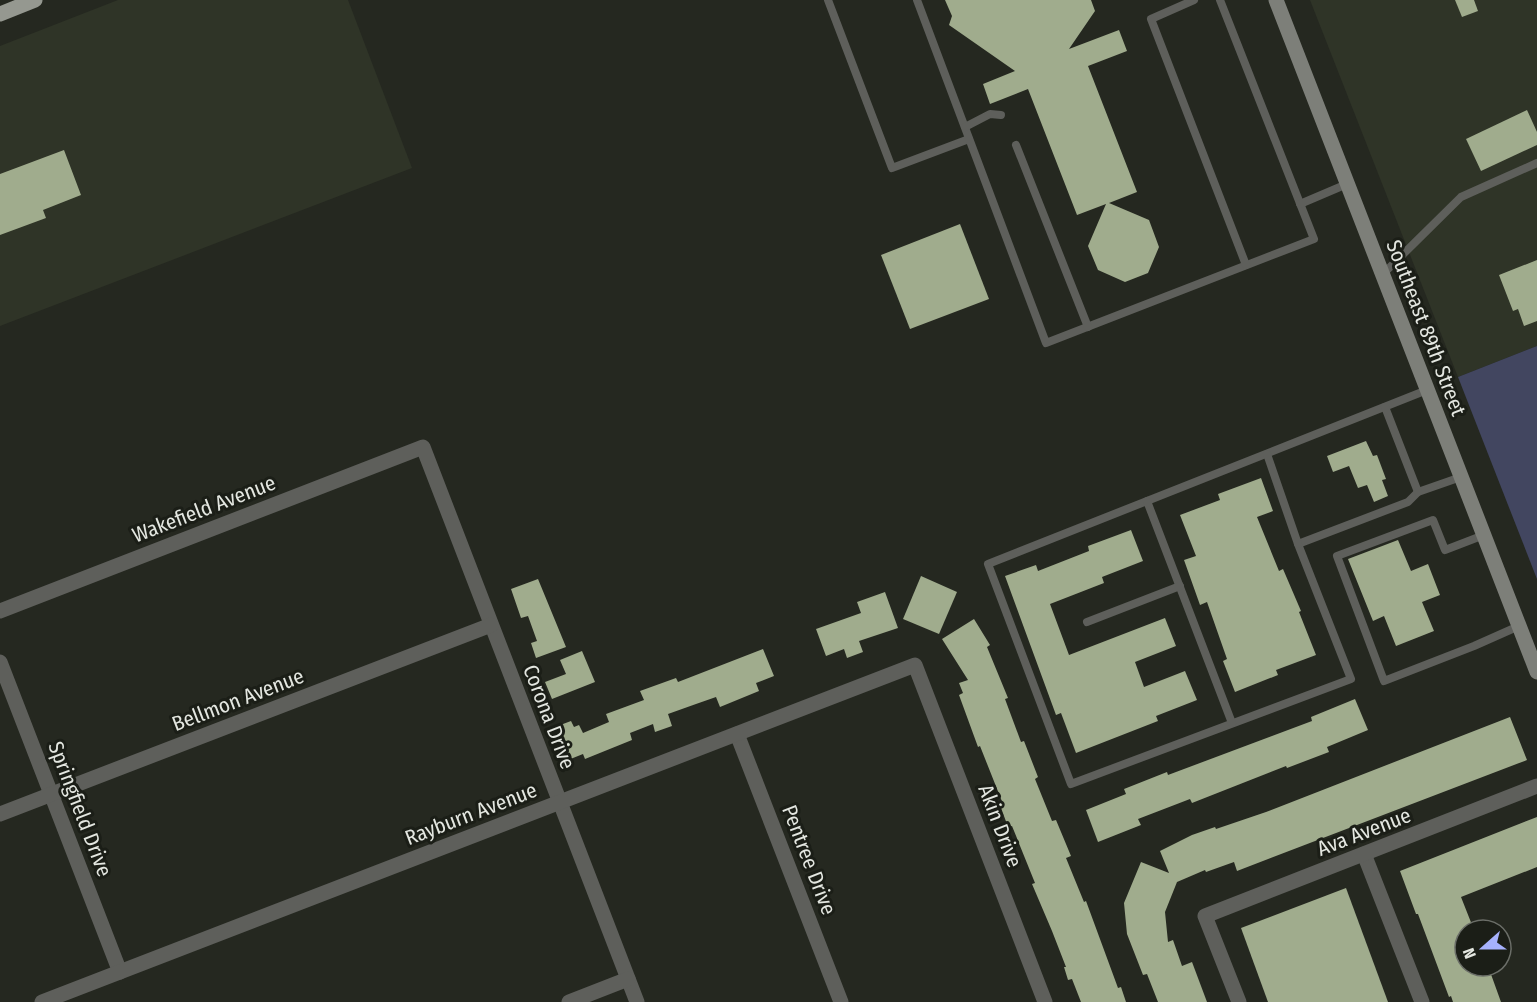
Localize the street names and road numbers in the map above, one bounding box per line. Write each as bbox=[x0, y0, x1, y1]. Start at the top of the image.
street label: Southeast 89th Street bbox=[1380, 236, 1472, 420]
street label: Wakefield Avenue bbox=[129, 470, 279, 548]
street label: Corona Drive bbox=[517, 661, 581, 773]
street label: Bellmon Avenue bbox=[168, 663, 308, 737]
street label: Springfield Drive bbox=[42, 738, 118, 880]
street label: Rayburn Avenue bbox=[401, 777, 541, 851]
street label: Akin Drive bbox=[972, 781, 1028, 871]
street label: Pentree Drive bbox=[776, 801, 842, 919]
street label: Ava Avenue bbox=[1313, 802, 1415, 862]

